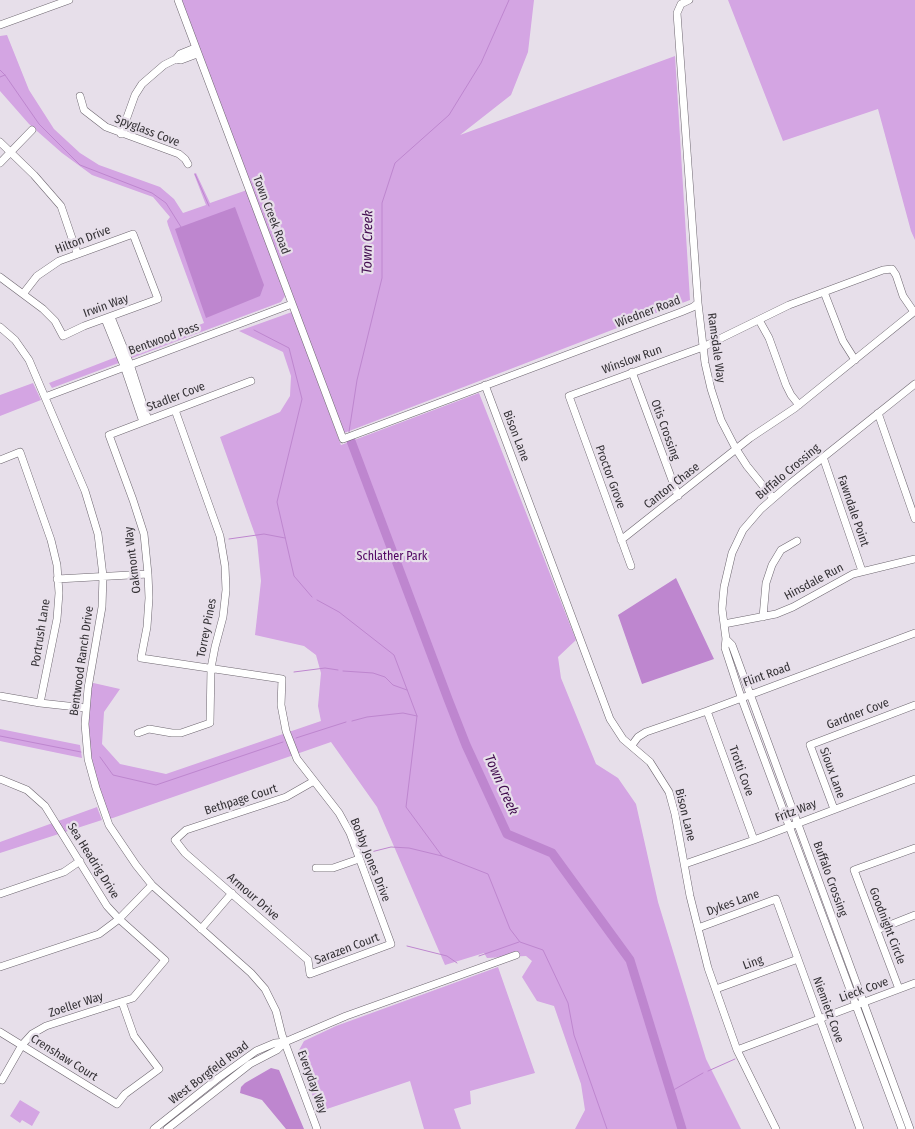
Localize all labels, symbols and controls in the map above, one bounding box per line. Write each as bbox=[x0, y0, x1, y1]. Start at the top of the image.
street label: Spyglass Cove bbox=[112, 112, 182, 150]
street label: Town Creek Road bbox=[249, 174, 293, 256]
water label: Town Creek bbox=[359, 210, 377, 274]
street label: Hilton Drive bbox=[53, 223, 113, 257]
street label: Irwin Way bbox=[81, 291, 131, 321]
street label: Wiedner Road bbox=[613, 293, 683, 331]
street label: Ramsdale Way bbox=[704, 312, 728, 384]
street label: Bentwood Pass bbox=[127, 320, 201, 358]
street label: Winslow Run bbox=[600, 343, 664, 377]
street label: Stadler Cove bbox=[145, 379, 207, 415]
street label: Otis Crossing bbox=[647, 398, 683, 462]
street label: Bison Lane bbox=[500, 408, 532, 464]
street label: Buffalo Crossing bbox=[753, 441, 823, 503]
street label: Proctor Grove bbox=[592, 443, 628, 511]
street label: Canton Chase bbox=[641, 460, 703, 512]
street label: Fawndale Point bbox=[834, 474, 872, 548]
street label: Oakmont Way bbox=[122, 526, 144, 594]
park label: Schlather Park bbox=[357, 550, 427, 564]
street label: Hinsdale Run bbox=[782, 560, 846, 604]
street label: Torrey Pines bbox=[194, 597, 220, 659]
street label: Portrush Lane bbox=[29, 598, 53, 668]
street label: Bentwood Ranch Drive bbox=[67, 605, 97, 717]
street label: Flint Road bbox=[741, 660, 793, 690]
street label: Gardner Cove bbox=[825, 696, 891, 732]
street label: Trotti Cove bbox=[725, 744, 757, 798]
street label: Sioux Lane bbox=[816, 746, 848, 800]
water label: Town Creek bbox=[480, 752, 522, 818]
street label: Bethpage Court bbox=[203, 781, 279, 819]
street label: Bison Lane bbox=[672, 787, 698, 843]
street label: Fritz Way bbox=[773, 797, 819, 825]
street label: Bobby Jones Drive bbox=[347, 816, 393, 904]
street label: Sea Headrig Drive bbox=[64, 820, 122, 902]
street label: Buffalo Crossing bbox=[810, 839, 850, 919]
street label: Armour Drive bbox=[224, 870, 282, 924]
street label: Goodnight Circle bbox=[866, 886, 908, 966]
street label: Dykes Lane bbox=[705, 887, 761, 919]
street label: Sarazen Court bbox=[313, 930, 381, 968]
street label: Ling bbox=[741, 953, 765, 973]
street label: Lieck Cove bbox=[838, 974, 890, 1006]
street label: Niemietz Cove bbox=[809, 975, 847, 1045]
street label: Zoeller Way bbox=[47, 989, 105, 1021]
street label: Crenshaw Court bbox=[28, 1032, 100, 1084]
street label: West Borgfeld Road bbox=[166, 1038, 252, 1108]
street label: Everyday Way bbox=[294, 1048, 330, 1116]

